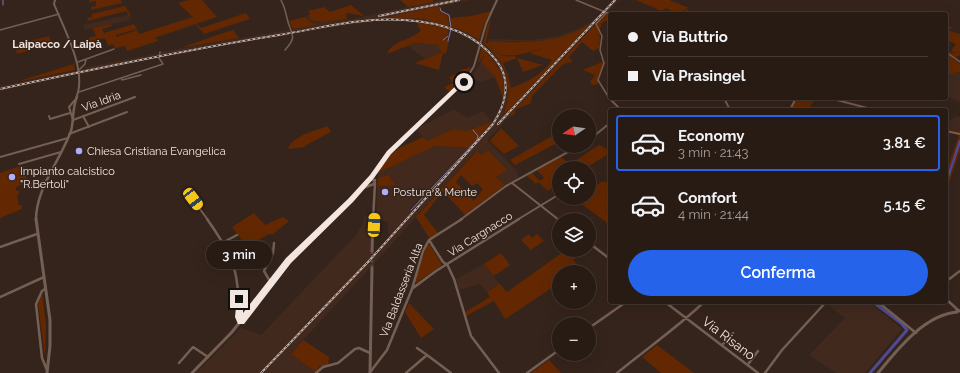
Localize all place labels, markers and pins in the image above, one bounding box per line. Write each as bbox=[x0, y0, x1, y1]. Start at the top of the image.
place label: Chiesa Cristiana Evangelica bbox=[87, 145, 226, 158]
marker: Chiesa Cristiana Evangelica bbox=[74, 146, 84, 156]
place label: Impianto calcistico "R.Bertoli" bbox=[20, 165, 115, 191]
marker: Impianto calcistico "R.Bertoli" bbox=[7, 172, 17, 182]
place label: Postura & Mente bbox=[393, 186, 478, 199]
marker: Postura & Mente bbox=[380, 187, 390, 197]

